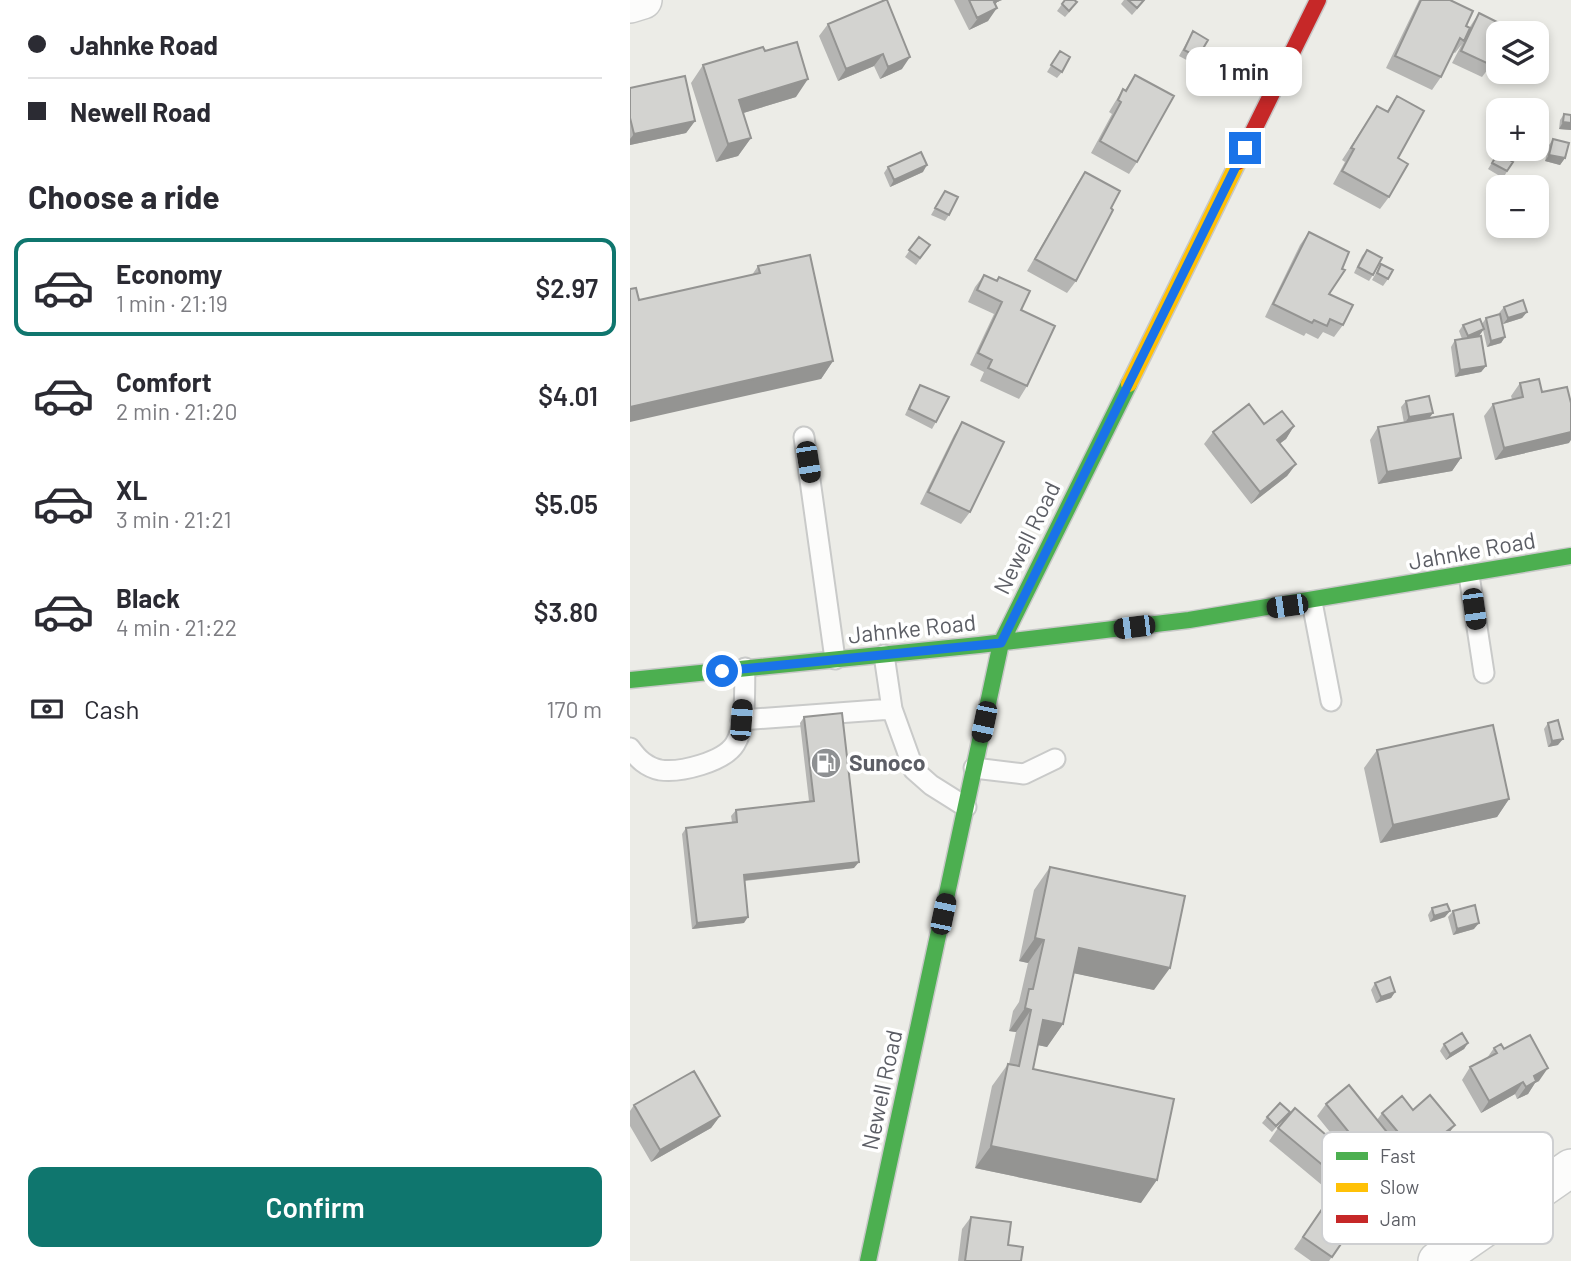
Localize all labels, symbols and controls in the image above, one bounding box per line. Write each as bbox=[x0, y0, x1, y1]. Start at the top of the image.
map controls bbox=[1486, 21, 1549, 238]
button: layers bbox=[1486, 21, 1549, 84]
text: Jahnke Road bbox=[70, 29, 218, 60]
callout: 1 min bbox=[1187, 46, 1303, 96]
text: 1 min bbox=[1219, 57, 1269, 85]
text: Newell Road bbox=[70, 96, 211, 127]
button: + bbox=[1486, 98, 1549, 161]
route end bbox=[1229, 132, 1261, 164]
button: − bbox=[1486, 175, 1549, 238]
text: Choose a ride bbox=[28, 177, 220, 215]
icon: car bbox=[32, 256, 95, 319]
text: Economy bbox=[116, 258, 222, 289]
text: $2.97 bbox=[535, 272, 598, 303]
text: 1 min · 21:19 bbox=[116, 289, 228, 317]
icon: car bbox=[32, 364, 95, 427]
text: Comfort bbox=[116, 366, 212, 397]
text: $4.01 bbox=[538, 380, 598, 411]
text: 2 min · 21:20 bbox=[116, 397, 237, 425]
car bbox=[795, 440, 822, 484]
icon: car bbox=[32, 472, 95, 535]
text: XL bbox=[116, 474, 147, 505]
street label: Newell Road bbox=[987, 477, 1065, 599]
text: $5.05 bbox=[535, 488, 598, 519]
text: 3 min · 21:21 bbox=[116, 505, 232, 533]
street label: Jahnke Road bbox=[1406, 525, 1538, 575]
icon: car bbox=[32, 580, 95, 643]
text: Black bbox=[116, 582, 180, 613]
car bbox=[1461, 587, 1488, 631]
car bbox=[1265, 593, 1310, 619]
text: $3.80 bbox=[534, 596, 598, 627]
street label: Jahnke Road bbox=[846, 607, 977, 649]
text: 4 min · 21:22 bbox=[116, 613, 237, 641]
car bbox=[1112, 614, 1157, 640]
route start bbox=[706, 655, 738, 687]
icon: cash bbox=[28, 690, 66, 728]
text: Cash bbox=[84, 693, 139, 724]
text: 170 m bbox=[546, 695, 602, 723]
car bbox=[730, 698, 753, 742]
car bbox=[970, 699, 999, 745]
fuel station icon: Sunoco bbox=[809, 746, 843, 780]
place label: Sunoco bbox=[849, 748, 926, 776]
car bbox=[929, 891, 958, 937]
street label: Newell Road bbox=[855, 1027, 907, 1152]
legend bbox=[1322, 1132, 1553, 1244]
text: Fast bbox=[1380, 1144, 1416, 1167]
button: Confirm bbox=[28, 1167, 602, 1247]
text: Slow bbox=[1380, 1175, 1419, 1198]
text: Jam bbox=[1380, 1207, 1416, 1230]

